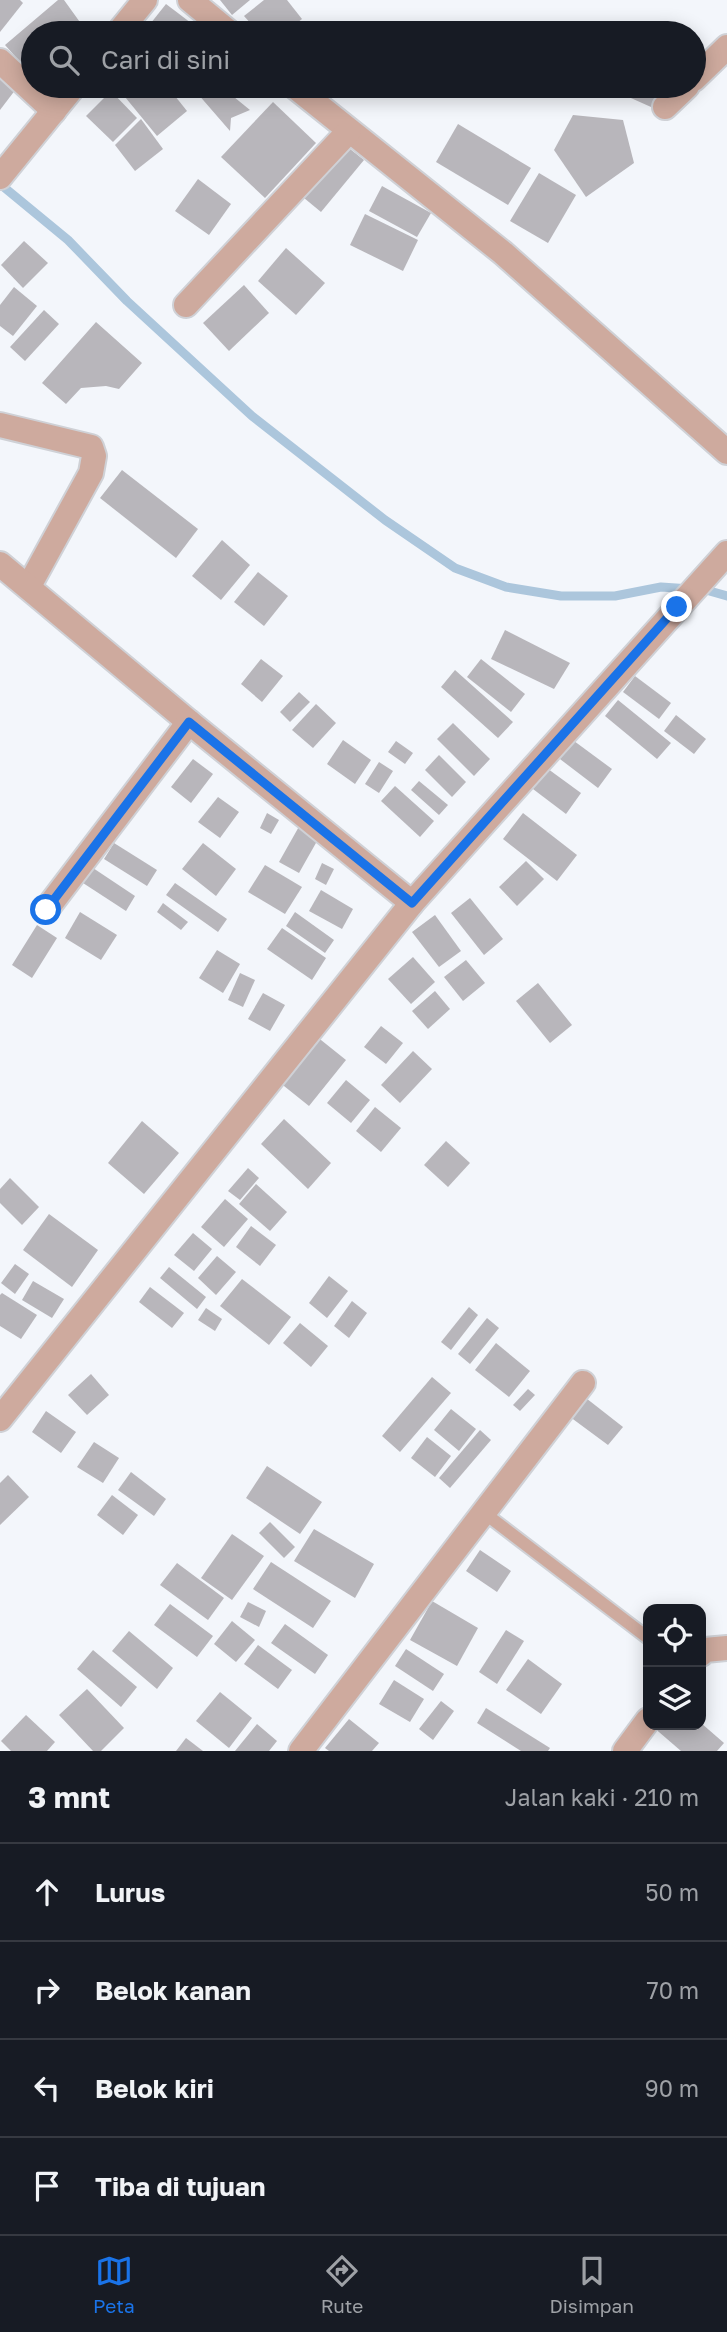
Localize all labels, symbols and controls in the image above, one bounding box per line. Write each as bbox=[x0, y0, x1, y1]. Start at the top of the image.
search box bbox=[21, 21, 706, 98]
icon: search bbox=[45, 41, 83, 79]
text: Cari di sini bbox=[101, 44, 230, 75]
route end bbox=[661, 591, 692, 622]
route start bbox=[30, 894, 61, 925]
map controls bbox=[643, 1604, 706, 1730]
button: locate bbox=[643, 1604, 706, 1667]
button: layers bbox=[643, 1667, 706, 1730]
text: 3 mnt bbox=[28, 1779, 110, 1815]
text: Jalan kaki · 210 m bbox=[505, 1783, 699, 1811]
icon: ahead bbox=[28, 1873, 66, 1911]
text: Lurus bbox=[95, 1877, 165, 1908]
text: 50 m bbox=[645, 1878, 699, 1906]
icon: right bbox=[28, 1971, 66, 2009]
text: Belok kanan bbox=[95, 1975, 251, 2006]
text: 70 m bbox=[646, 1976, 699, 2004]
icon: left bbox=[28, 2069, 66, 2107]
text: Belok kiri bbox=[95, 2073, 214, 2104]
text: 90 m bbox=[645, 2074, 699, 2102]
icon: arrive bbox=[28, 2167, 66, 2205]
text: Tiba di tujuan bbox=[95, 2171, 265, 2202]
tab: Peta bbox=[93, 2252, 135, 2317]
tab: Rute bbox=[321, 2252, 363, 2317]
tab: Disimpan bbox=[549, 2252, 634, 2317]

